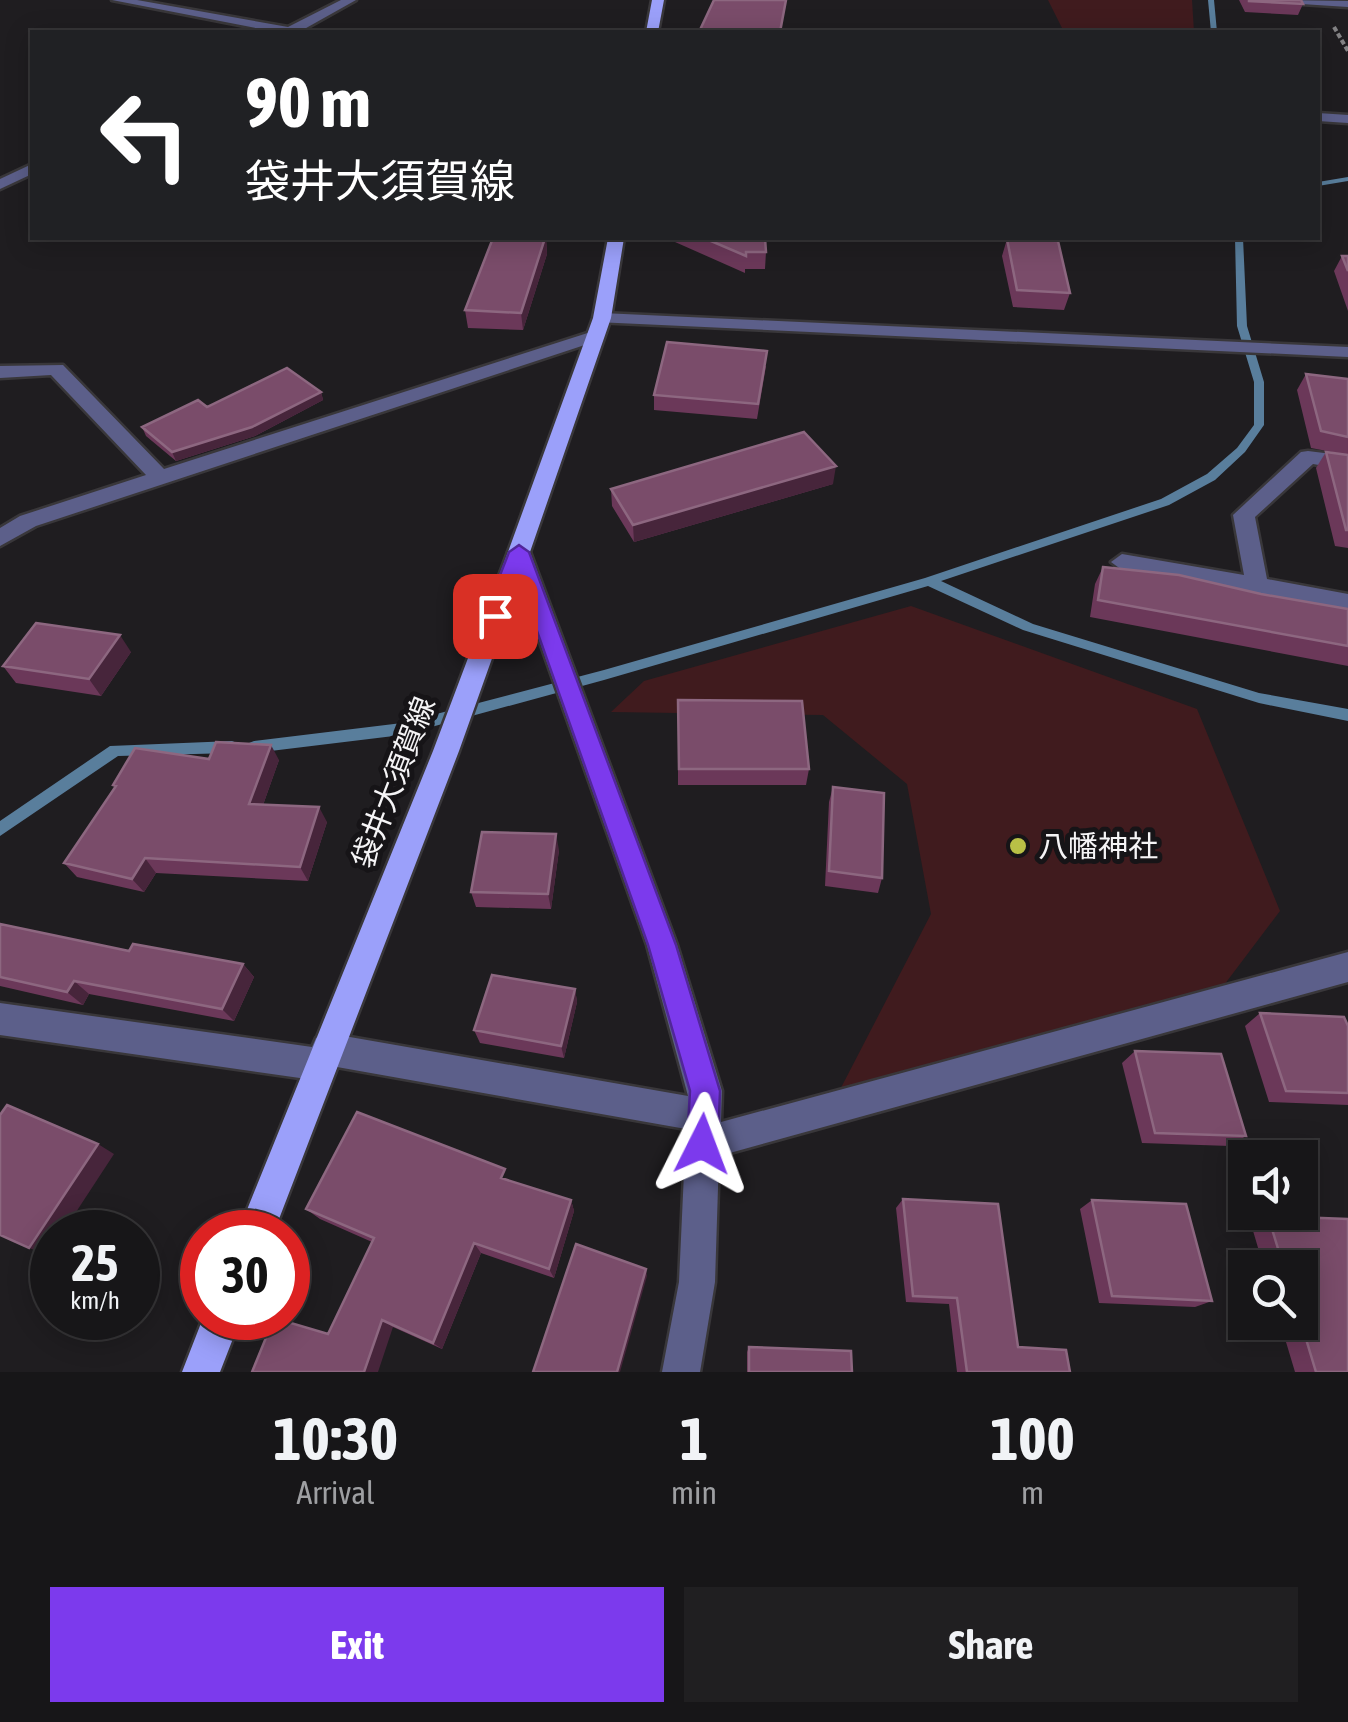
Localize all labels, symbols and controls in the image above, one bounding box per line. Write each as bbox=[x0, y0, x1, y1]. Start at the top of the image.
text: 90 m bbox=[245, 62, 371, 142]
icon: left bbox=[80, 70, 210, 200]
text: 袋井大須賀線 bbox=[245, 155, 515, 207]
pin bbox=[453, 574, 538, 659]
icon: arrive bbox=[468, 589, 523, 644]
street label: 袋井大須賀線 bbox=[345, 692, 441, 872]
place label: 八幡神社 bbox=[1038, 829, 1158, 863]
marker: 八幡神社 bbox=[1007, 835, 1029, 857]
position arrow bbox=[650, 1092, 754, 1196]
map controls bbox=[1228, 1140, 1318, 1340]
button: sound bbox=[1228, 1140, 1318, 1230]
speed limit sign: 30 bbox=[180, 1210, 310, 1340]
text: 25 bbox=[71, 1234, 118, 1292]
button: search bbox=[1228, 1250, 1318, 1340]
text: km/h bbox=[70, 1286, 120, 1314]
text: 10:30 bbox=[273, 1404, 398, 1473]
text: 1 bbox=[680, 1404, 708, 1473]
text: 100 bbox=[990, 1404, 1075, 1473]
text: Arrival bbox=[296, 1474, 375, 1511]
text: min bbox=[671, 1474, 717, 1511]
text: m bbox=[1021, 1474, 1044, 1511]
button: Exit bbox=[50, 1587, 664, 1702]
button: Share bbox=[684, 1587, 1298, 1702]

